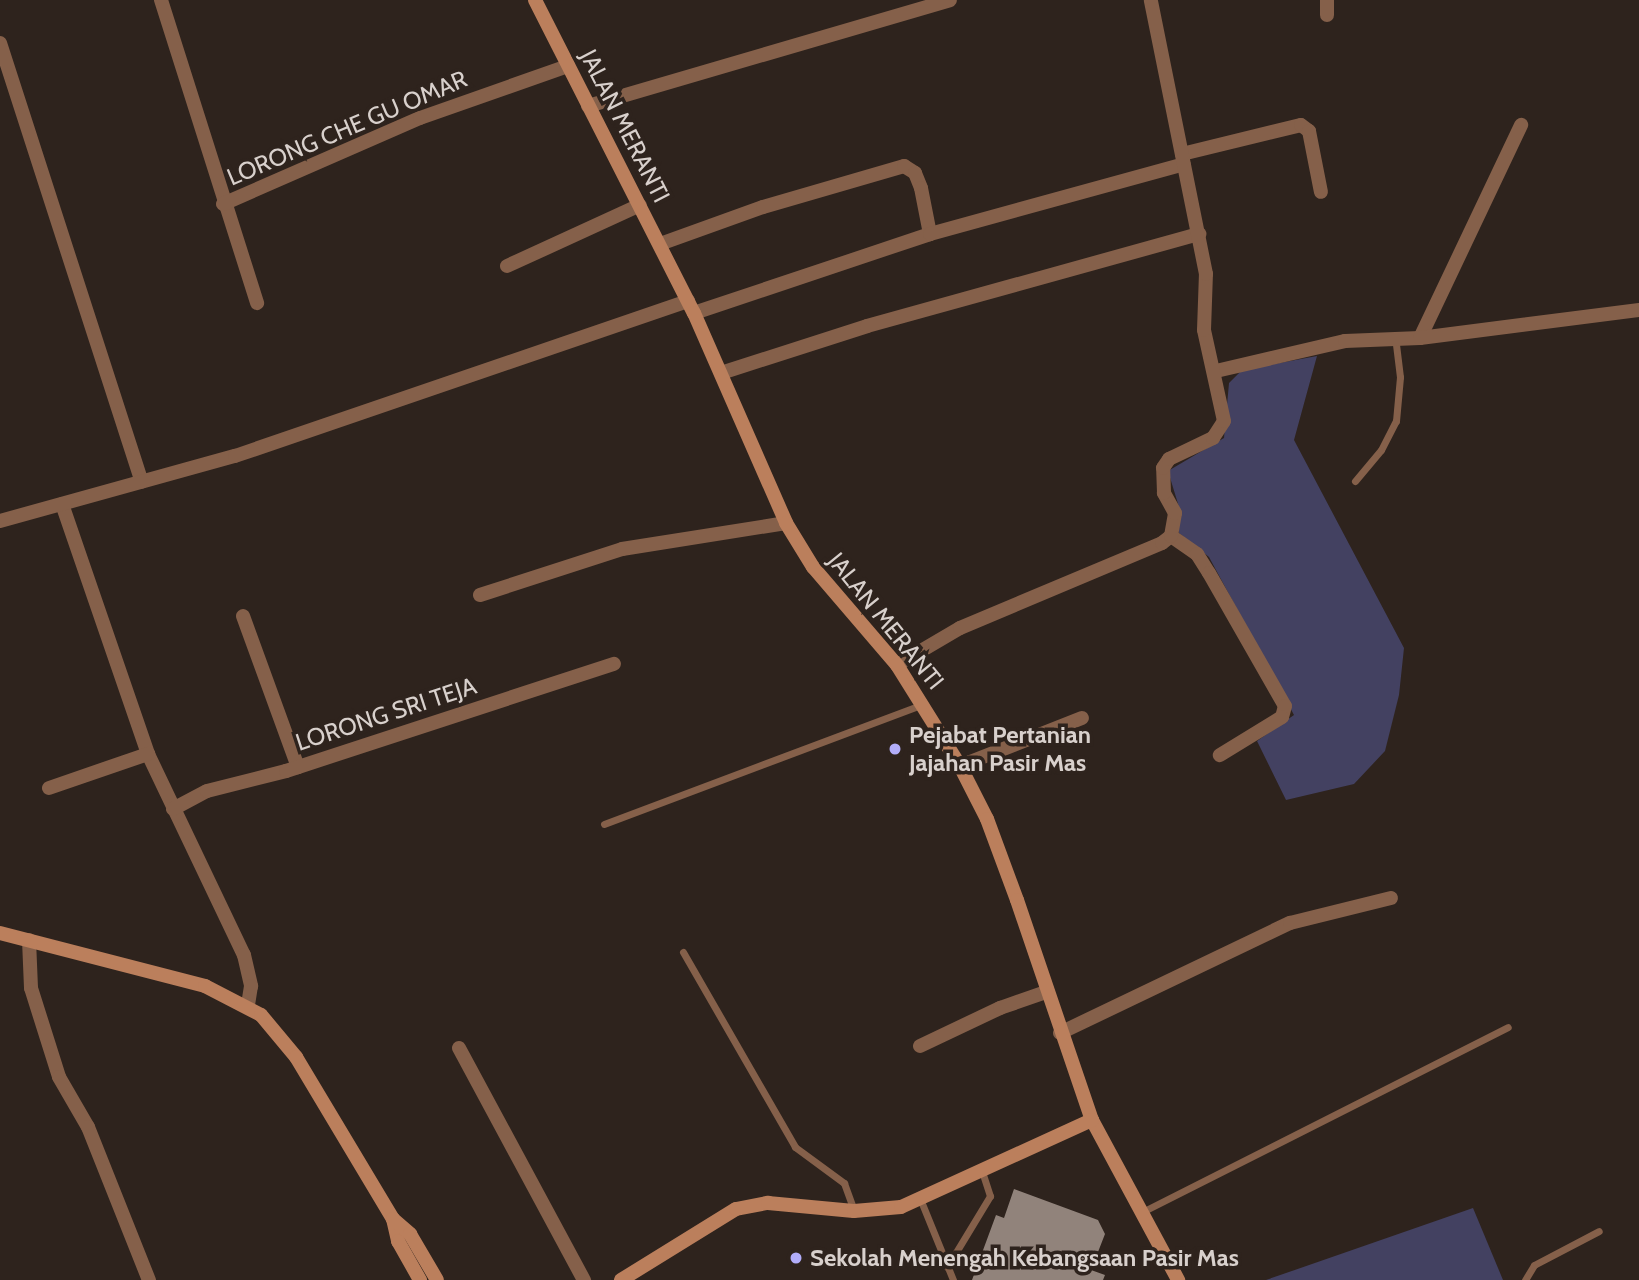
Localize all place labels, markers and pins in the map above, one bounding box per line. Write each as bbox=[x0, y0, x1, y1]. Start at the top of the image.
place label: Pejabat Pertanian Jajahan Pasir Mas bbox=[909, 721, 1091, 777]
marker: Pejabat Pertanian Jajahan Pasir Mas bbox=[887, 741, 903, 757]
place label: Sekolah Menengah Kebangsaan Pasir Mas bbox=[810, 1244, 1239, 1272]
marker: Sekolah Menengah Kebangsaan Pasir Mas bbox=[788, 1250, 804, 1266]

